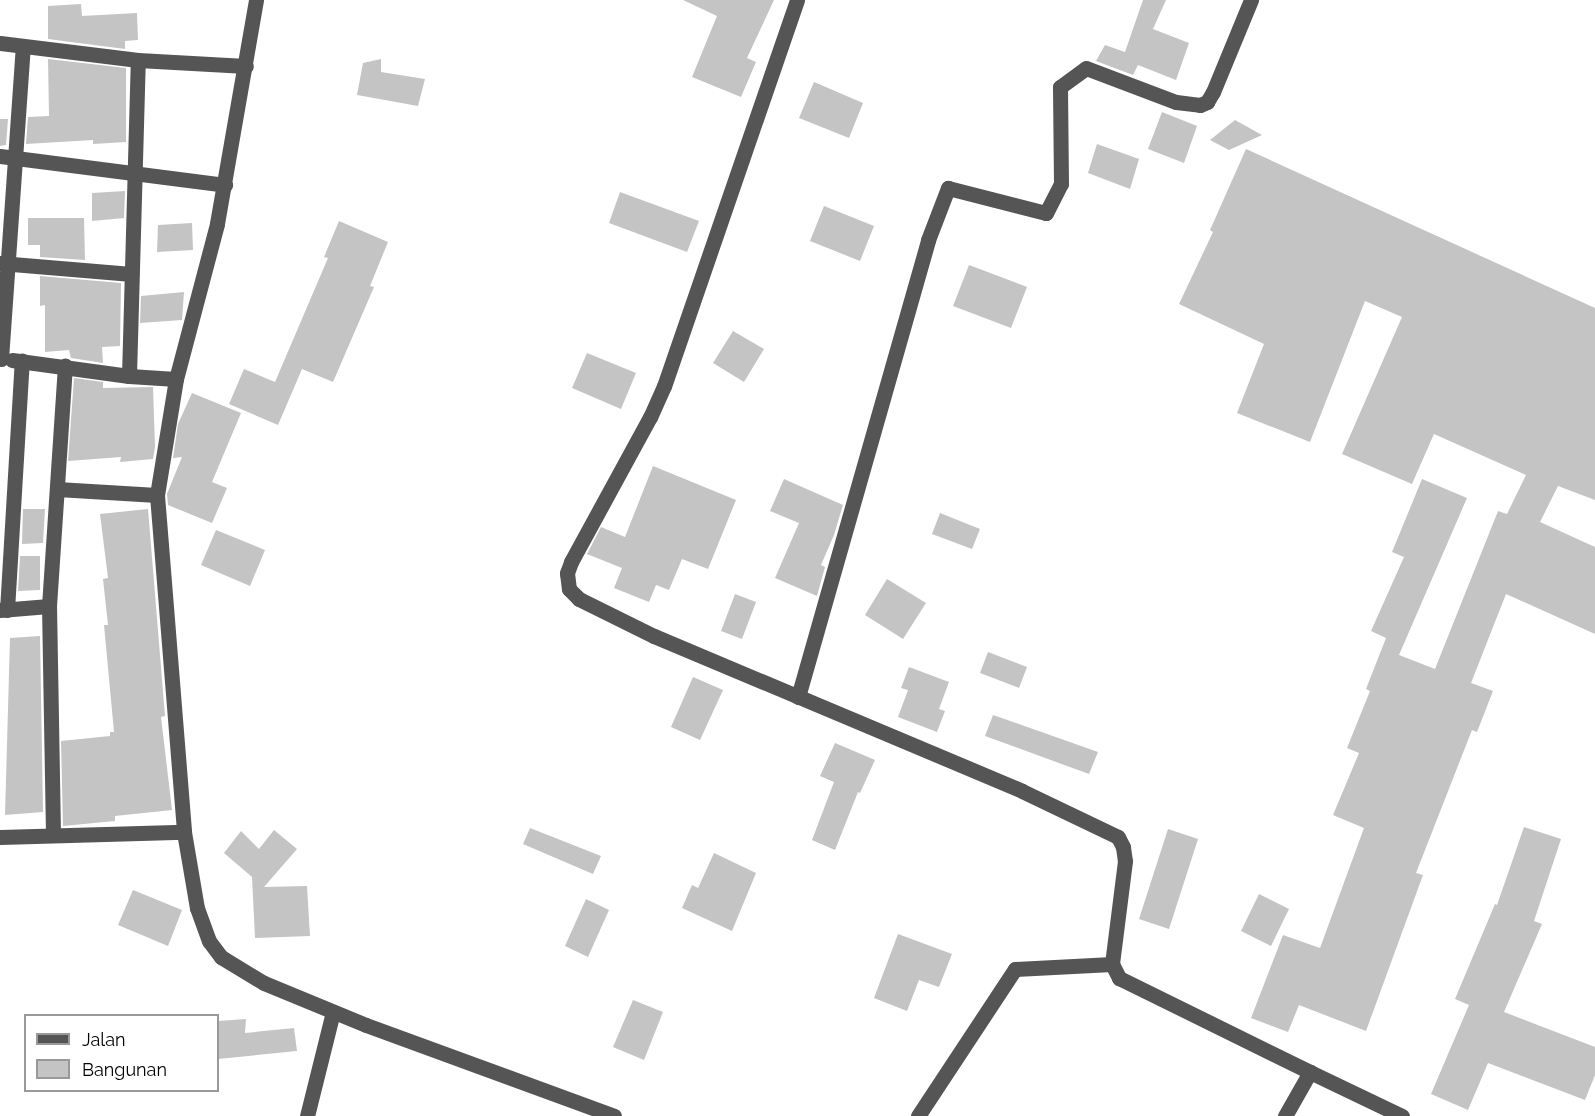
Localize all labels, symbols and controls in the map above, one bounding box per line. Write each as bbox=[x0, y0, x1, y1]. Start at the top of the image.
legend bbox=[24, 1014, 219, 1092]
text: Jalan bbox=[82, 1029, 126, 1050]
text: Bangunan bbox=[82, 1059, 167, 1080]

